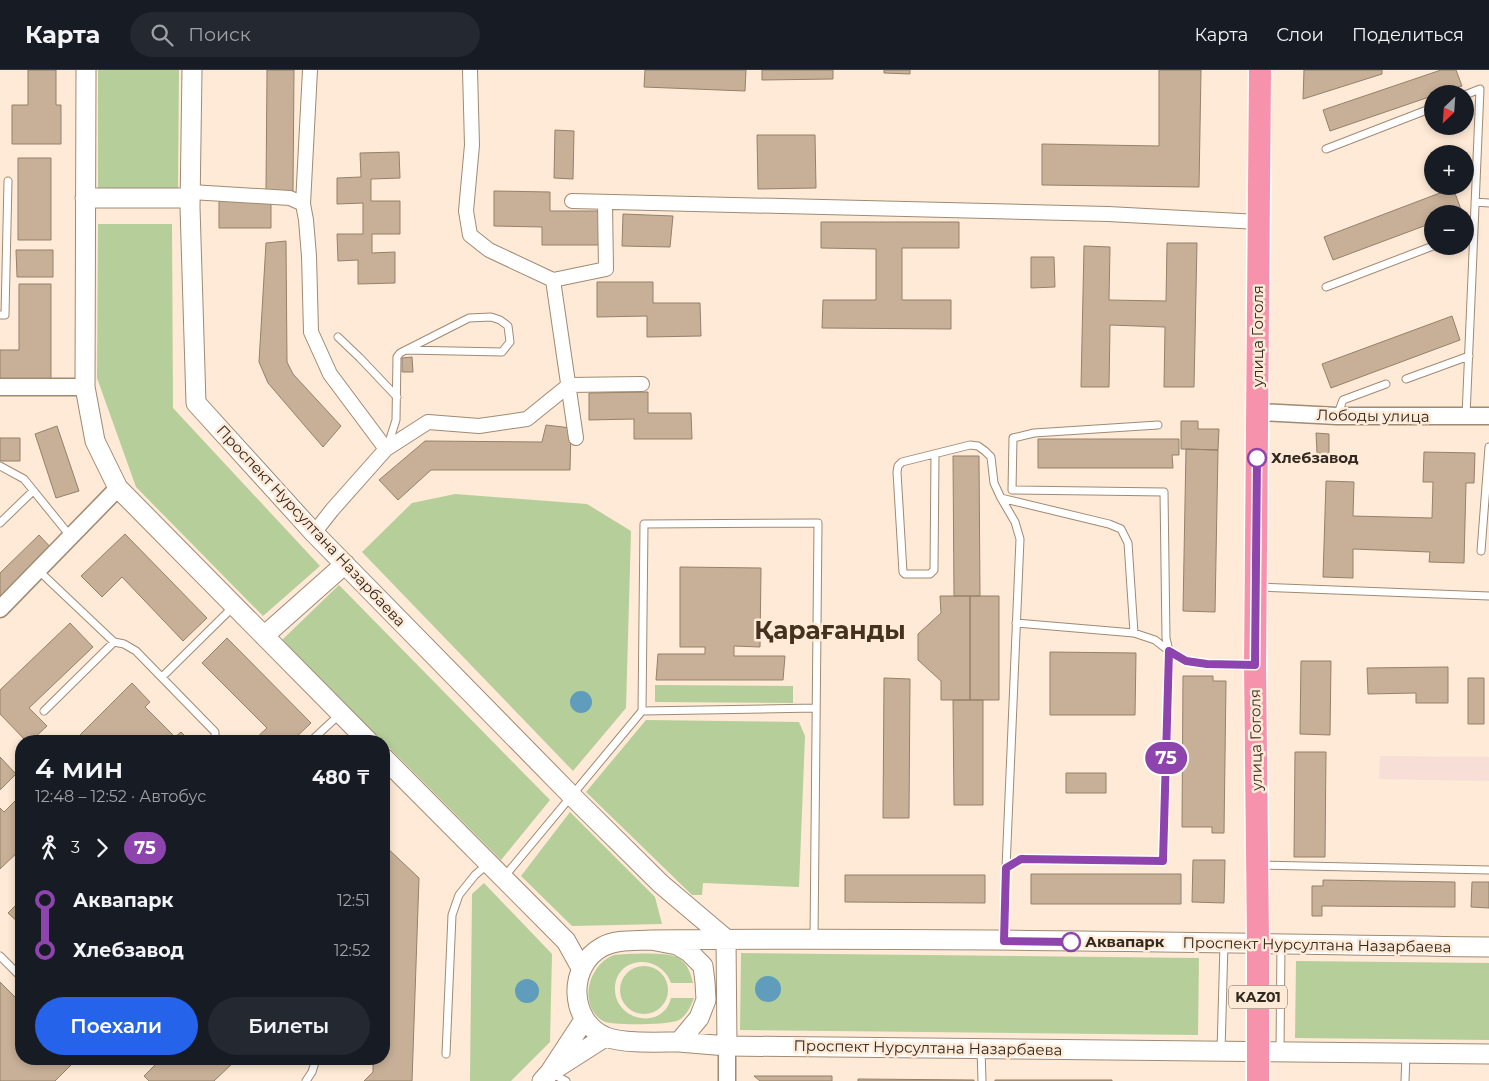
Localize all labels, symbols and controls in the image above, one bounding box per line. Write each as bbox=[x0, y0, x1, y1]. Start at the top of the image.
search box bbox=[130, 12, 480, 57]
text: Карта bbox=[25, 20, 100, 49]
icon: search bbox=[148, 21, 176, 49]
text: Поиск bbox=[188, 23, 251, 46]
text: Карта bbox=[1194, 24, 1248, 46]
text: Слои bbox=[1276, 24, 1324, 46]
text: Поделиться bbox=[1352, 24, 1464, 46]
north arrow bbox=[1424, 85, 1474, 135]
map controls bbox=[1424, 85, 1474, 255]
button: + bbox=[1424, 145, 1474, 195]
button: − bbox=[1424, 205, 1474, 255]
street label: улица Гоголя bbox=[1248, 285, 1267, 388]
street label: Лободы улица bbox=[1316, 405, 1430, 426]
street label: Проспект Нурсултана Назарбаева bbox=[213, 421, 410, 630]
marker: Хлебзавод bbox=[1247, 448, 1267, 468]
place label: Хлебзавод bbox=[1271, 448, 1359, 467]
district label: Қарағанды bbox=[754, 615, 906, 645]
street label: улица Гоголя bbox=[1245, 689, 1266, 792]
line badge: 75 bbox=[1144, 742, 1188, 774]
text: 75 bbox=[1155, 747, 1177, 769]
text: 4 мин bbox=[35, 751, 123, 785]
text: 480 ₸ bbox=[312, 766, 370, 789]
text: 12:48 – 12:52 · Автобус bbox=[35, 787, 206, 806]
icon: walk bbox=[35, 834, 63, 862]
icon: forward bbox=[88, 834, 116, 862]
text: 75 bbox=[134, 837, 156, 859]
text: 3 bbox=[71, 838, 80, 857]
text: Аквапарк bbox=[73, 889, 174, 912]
text: 12:51 bbox=[337, 891, 370, 910]
marker: Аквапарк bbox=[1061, 932, 1081, 952]
place label: Аквапарк bbox=[1085, 932, 1165, 951]
street label: Проспект Нурсултана Назарбаева bbox=[1182, 933, 1452, 956]
text: Хлебзавод bbox=[73, 939, 184, 962]
text: 12:52 bbox=[334, 941, 370, 960]
road number: KАZ01 bbox=[1229, 986, 1287, 1009]
button: Поехали bbox=[35, 997, 198, 1055]
button: Билеты bbox=[208, 997, 370, 1055]
street label: Проспект Нурсултана Назарбаева bbox=[793, 1036, 1063, 1059]

